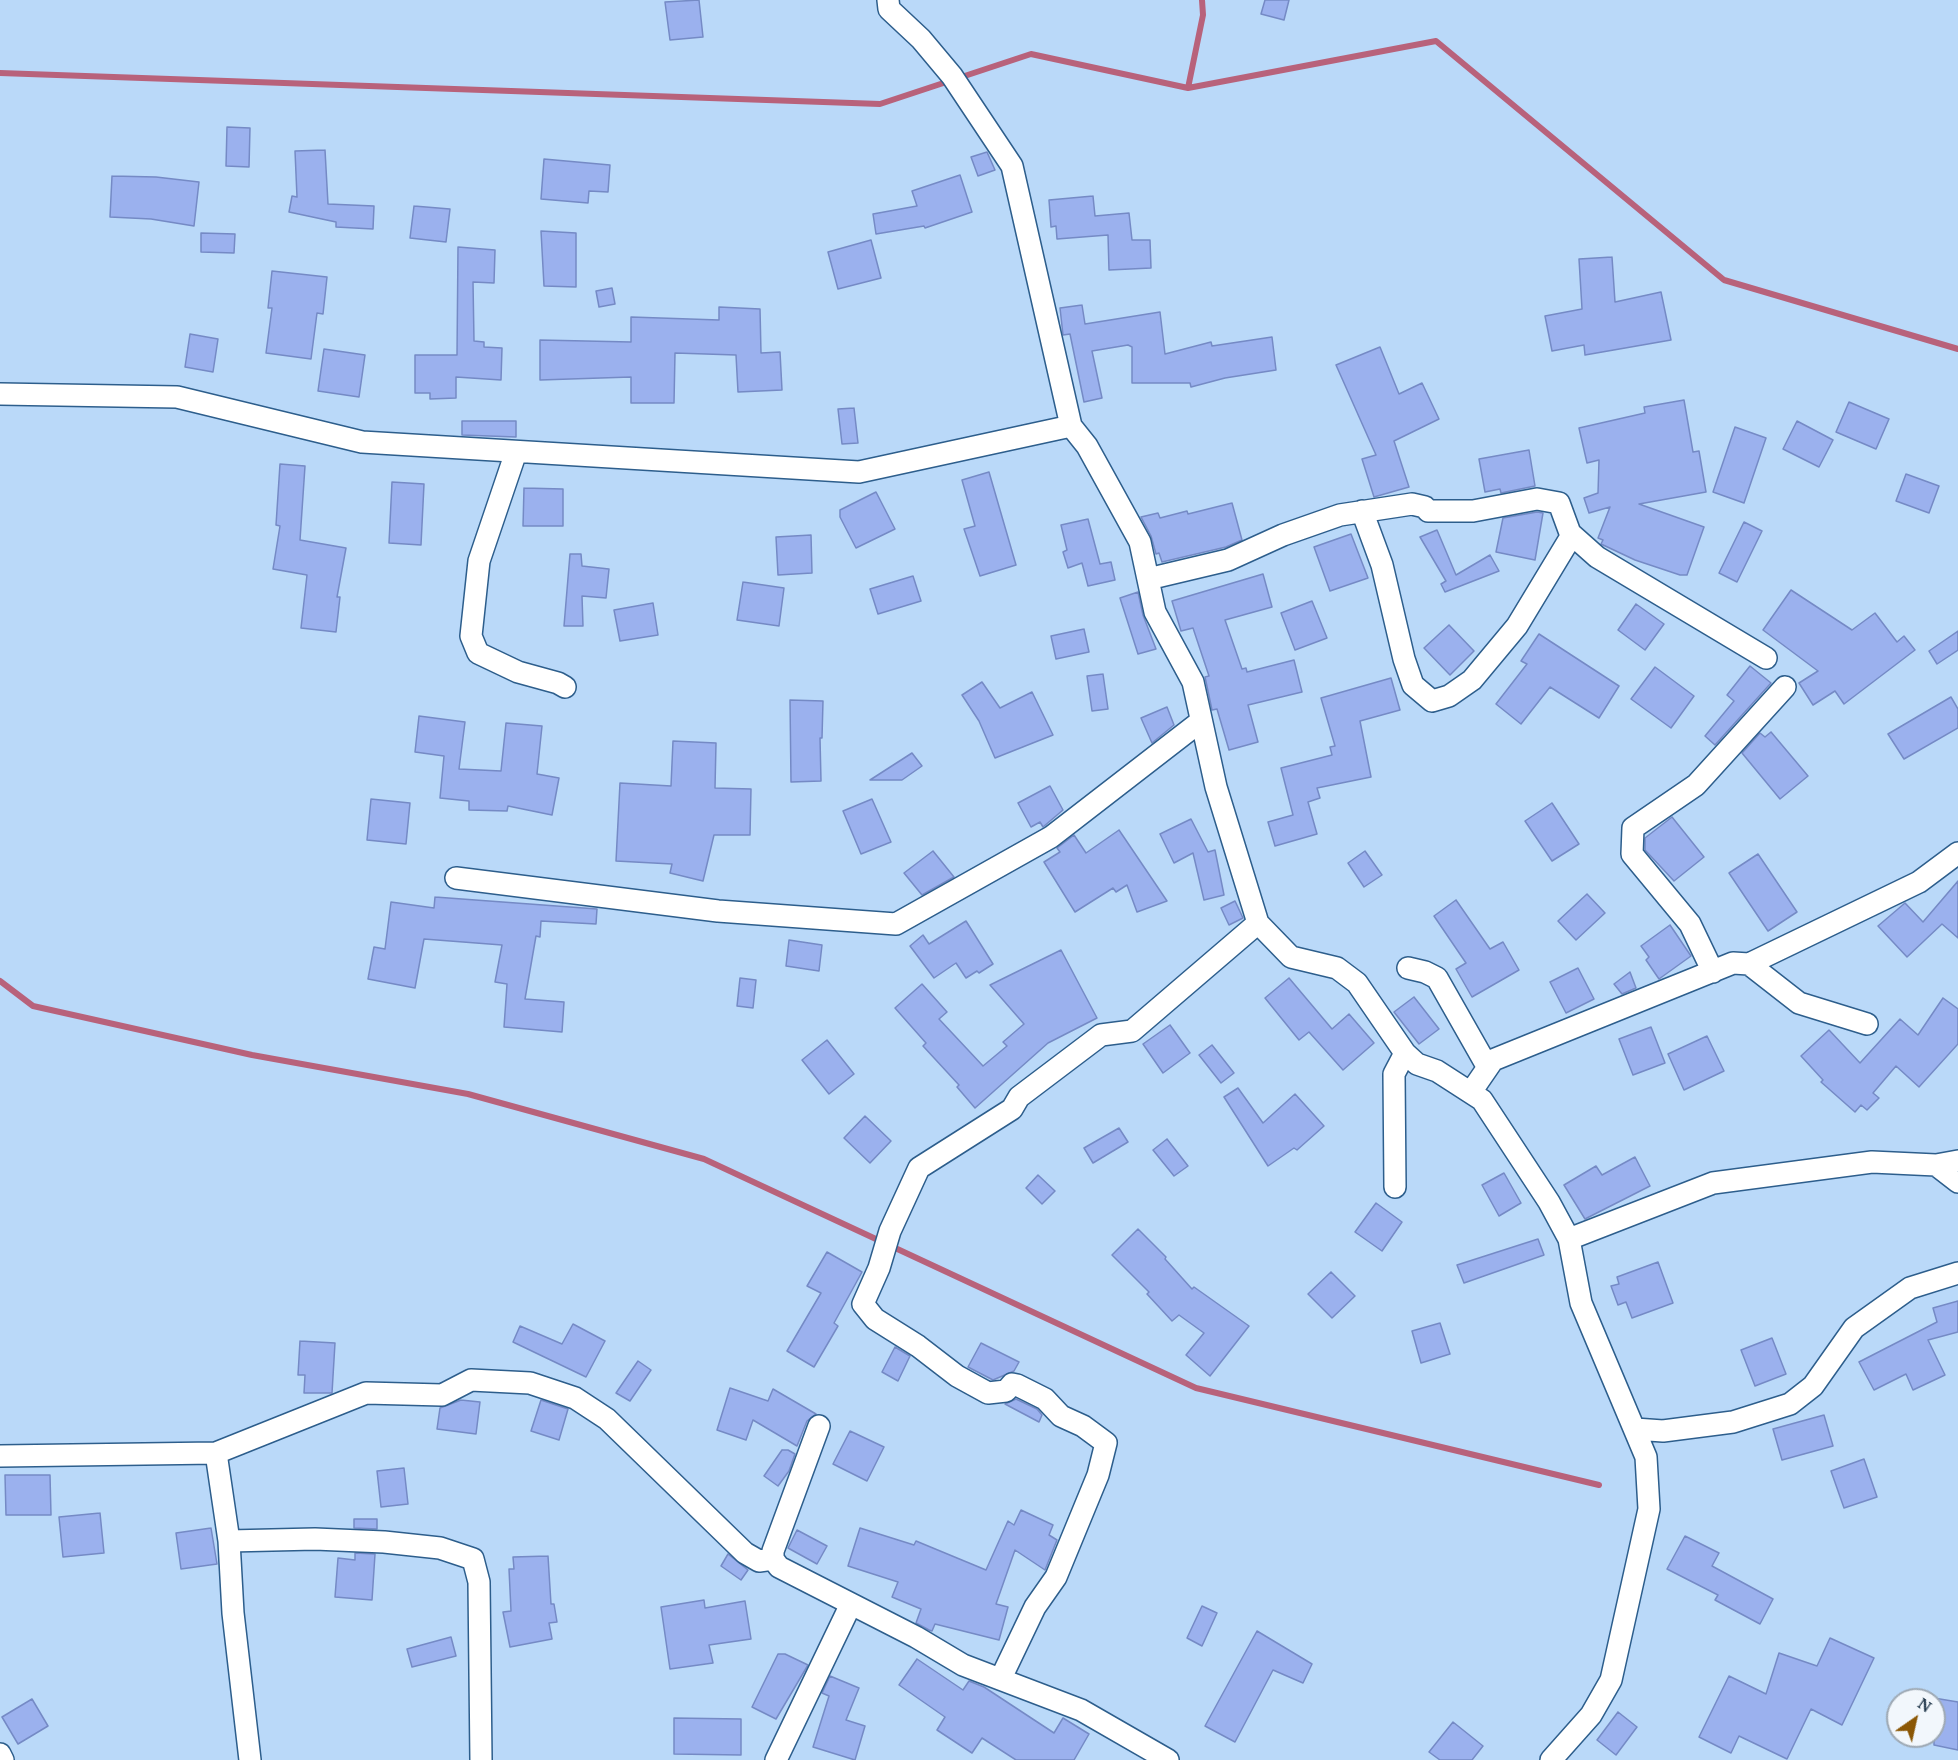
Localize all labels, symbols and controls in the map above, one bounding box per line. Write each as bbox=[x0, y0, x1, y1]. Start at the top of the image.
north arrow bbox=[1886, 1688, 1946, 1748]
text: N bbox=[1914, 1692, 1936, 1717]

